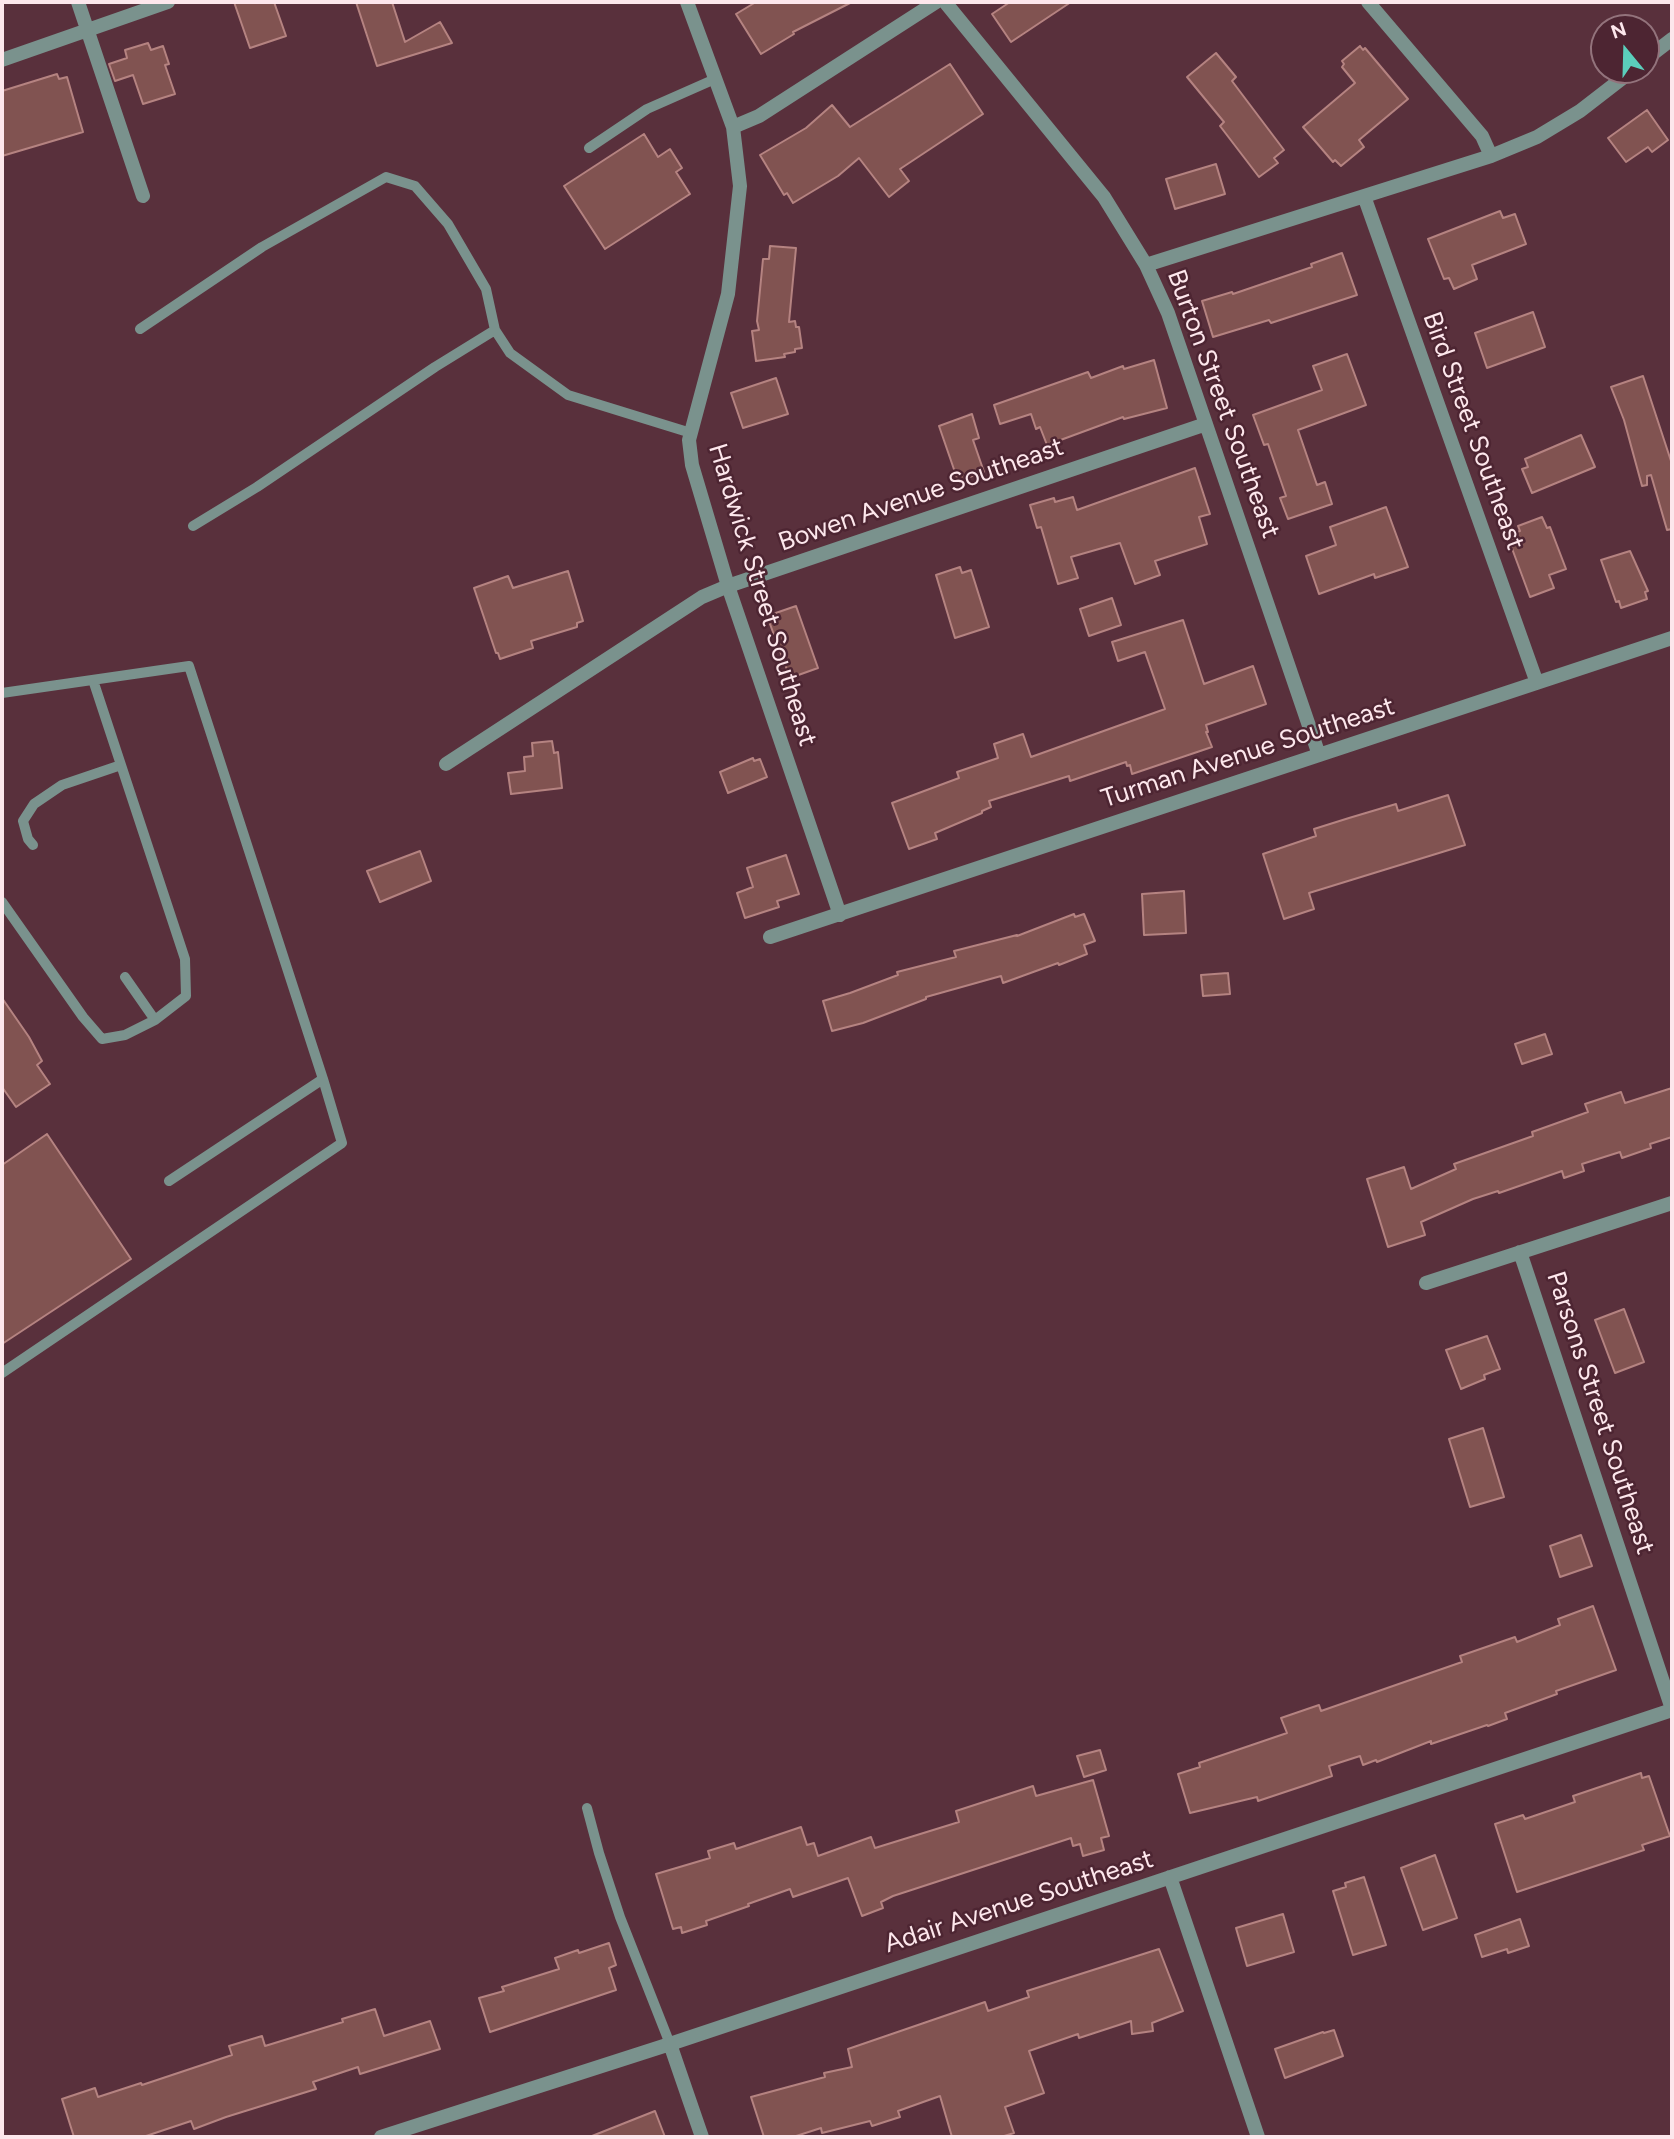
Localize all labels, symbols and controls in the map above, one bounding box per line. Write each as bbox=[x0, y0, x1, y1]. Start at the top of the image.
north arrow bbox=[1590, 14, 1660, 84]
text: N bbox=[1608, 17, 1629, 44]
street label: Burton Street Southeast bbox=[1160, 265, 1286, 543]
street label: Bird Street Southeast bbox=[1415, 308, 1531, 554]
street label: Bowen Avenue Southeast bbox=[774, 432, 1068, 558]
street label: Hardwick Street Southeast bbox=[701, 440, 823, 750]
street label: Turman Avenue Southeast bbox=[1097, 691, 1399, 815]
street label: Parsons Street Southeast bbox=[1539, 1268, 1661, 1558]
street label: Adair Avenue Southeast bbox=[881, 1844, 1157, 1960]

